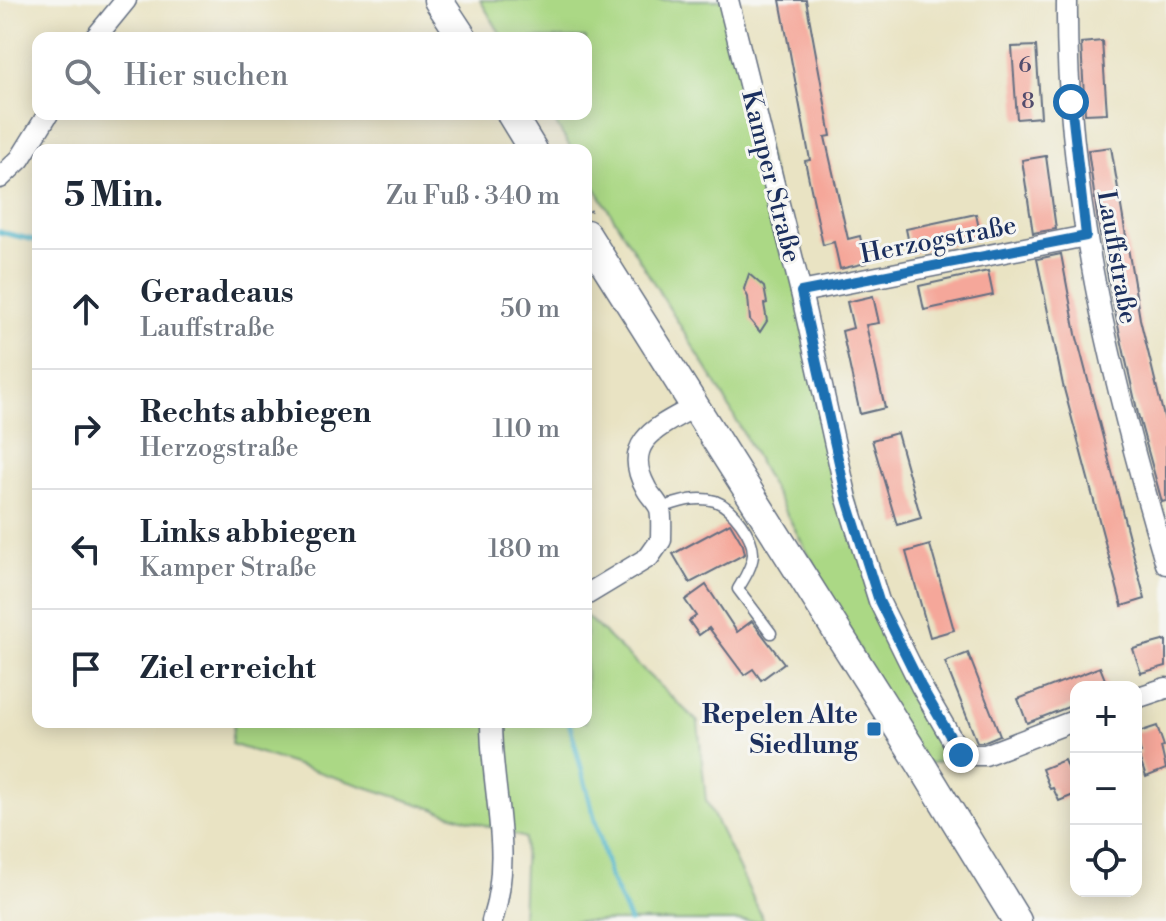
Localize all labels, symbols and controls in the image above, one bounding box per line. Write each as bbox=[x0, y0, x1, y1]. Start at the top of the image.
search box bbox=[32, 32, 592, 120]
house number: 6 bbox=[1018, 52, 1032, 79]
icon: search bbox=[60, 54, 104, 98]
text: Hier suchen bbox=[124, 57, 288, 95]
route start bbox=[1053, 84, 1089, 120]
street label: Kamper Straße bbox=[734, 87, 808, 266]
house number: 8 bbox=[1021, 88, 1035, 115]
text: 5 Min. bbox=[64, 175, 163, 217]
text: Zu Fuß · 340 m bbox=[386, 180, 560, 212]
street label: Lauffstraße bbox=[1090, 188, 1144, 326]
street label: Herzogstraße bbox=[857, 209, 1019, 271]
text: Geradeaus bbox=[140, 274, 294, 312]
icon: ahead bbox=[64, 287, 108, 331]
text: 50 m bbox=[500, 293, 560, 325]
text: Lauffstraße bbox=[140, 312, 275, 344]
text: Rechts abbiegen bbox=[140, 394, 371, 432]
icon: right bbox=[64, 407, 108, 451]
text: 110 m bbox=[492, 413, 560, 445]
text: Herzogstraße bbox=[140, 432, 299, 464]
text: Links abbiegen bbox=[140, 514, 356, 552]
icon: left bbox=[64, 527, 108, 571]
text: 180 m bbox=[488, 533, 560, 565]
text: Kamper Straße bbox=[140, 552, 317, 584]
icon: arrive bbox=[64, 647, 108, 691]
text: Ziel erreicht bbox=[140, 650, 316, 688]
map controls bbox=[1070, 681, 1142, 897]
button: + bbox=[1070, 681, 1142, 753]
place label: Repelen Alte Siedlung bbox=[702, 699, 859, 761]
marker: Repelen Alte Siedlung bbox=[865, 720, 883, 738]
route end bbox=[943, 737, 979, 773]
button: − bbox=[1070, 753, 1142, 825]
button: locate bbox=[1070, 825, 1142, 897]

